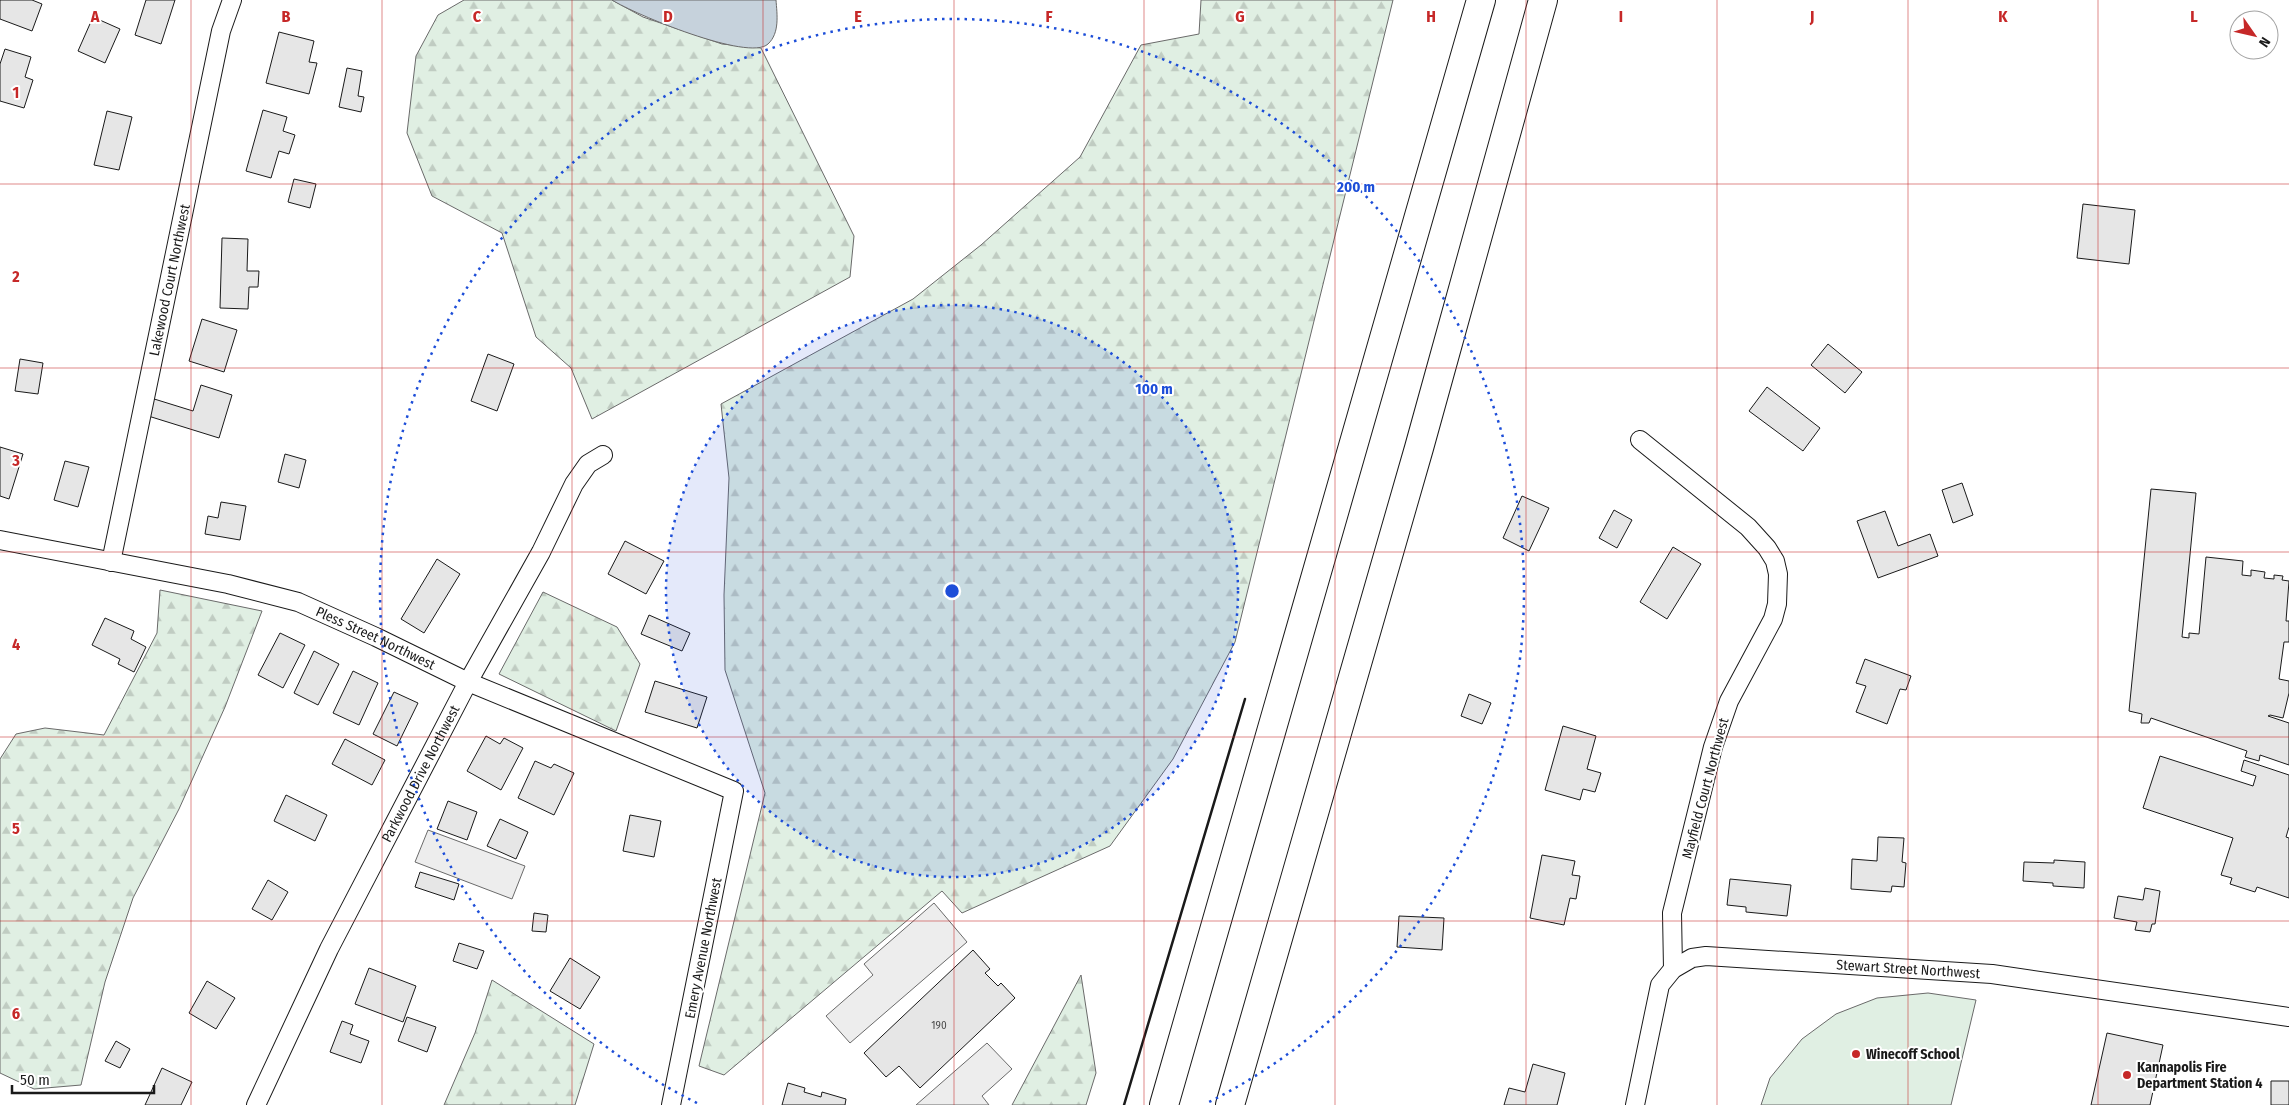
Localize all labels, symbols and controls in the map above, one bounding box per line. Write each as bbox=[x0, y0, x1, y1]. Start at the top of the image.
text: A bbox=[90, 7, 100, 26]
text: B bbox=[282, 7, 291, 26]
text: C bbox=[473, 7, 482, 26]
text: D bbox=[663, 7, 673, 26]
text: E bbox=[854, 7, 862, 26]
text: F bbox=[1045, 7, 1053, 26]
text: G bbox=[1235, 7, 1245, 26]
text: H bbox=[1426, 7, 1436, 26]
text: I bbox=[1619, 7, 1623, 26]
text: J bbox=[1809, 7, 1814, 26]
text: K bbox=[1998, 7, 2008, 26]
text: L bbox=[2190, 7, 2198, 26]
north arrow bbox=[2229, 10, 2279, 60]
text: N bbox=[2255, 34, 2274, 50]
text: 1 bbox=[13, 83, 19, 102]
text: 200 m bbox=[1336, 178, 1375, 196]
street label: Lakewood Court Northwest bbox=[146, 202, 194, 358]
text: 2 bbox=[11, 267, 20, 286]
text: 100 m bbox=[1135, 380, 1173, 398]
text: 3 bbox=[11, 451, 20, 470]
centre of rings bbox=[943, 582, 961, 600]
street label: Pless Street Northwest bbox=[313, 603, 438, 674]
text: 4 bbox=[12, 635, 20, 654]
street label: Parkwood Drive Northwest bbox=[378, 702, 464, 845]
street label: Mayfield Court Northwest bbox=[1678, 715, 1733, 860]
text: 5 bbox=[12, 819, 20, 838]
street label: Emery Avenue Northwest bbox=[681, 876, 726, 1020]
street label: Stewart Street Northwest bbox=[1836, 956, 1981, 982]
text: 6 bbox=[12, 1004, 20, 1023]
house number: 190 bbox=[931, 1019, 947, 1032]
place label: Winecoff School bbox=[1866, 1046, 1960, 1063]
marker: Winecoff School bbox=[1850, 1048, 1862, 1060]
place label: Kannapolis Fire Department Station 4 bbox=[2137, 1059, 2262, 1092]
scale bar bbox=[12, 1062, 155, 1094]
marker: Kannapolis Fire Department Station 4 bbox=[2121, 1069, 2133, 1081]
text: 50 m bbox=[20, 1071, 50, 1089]

